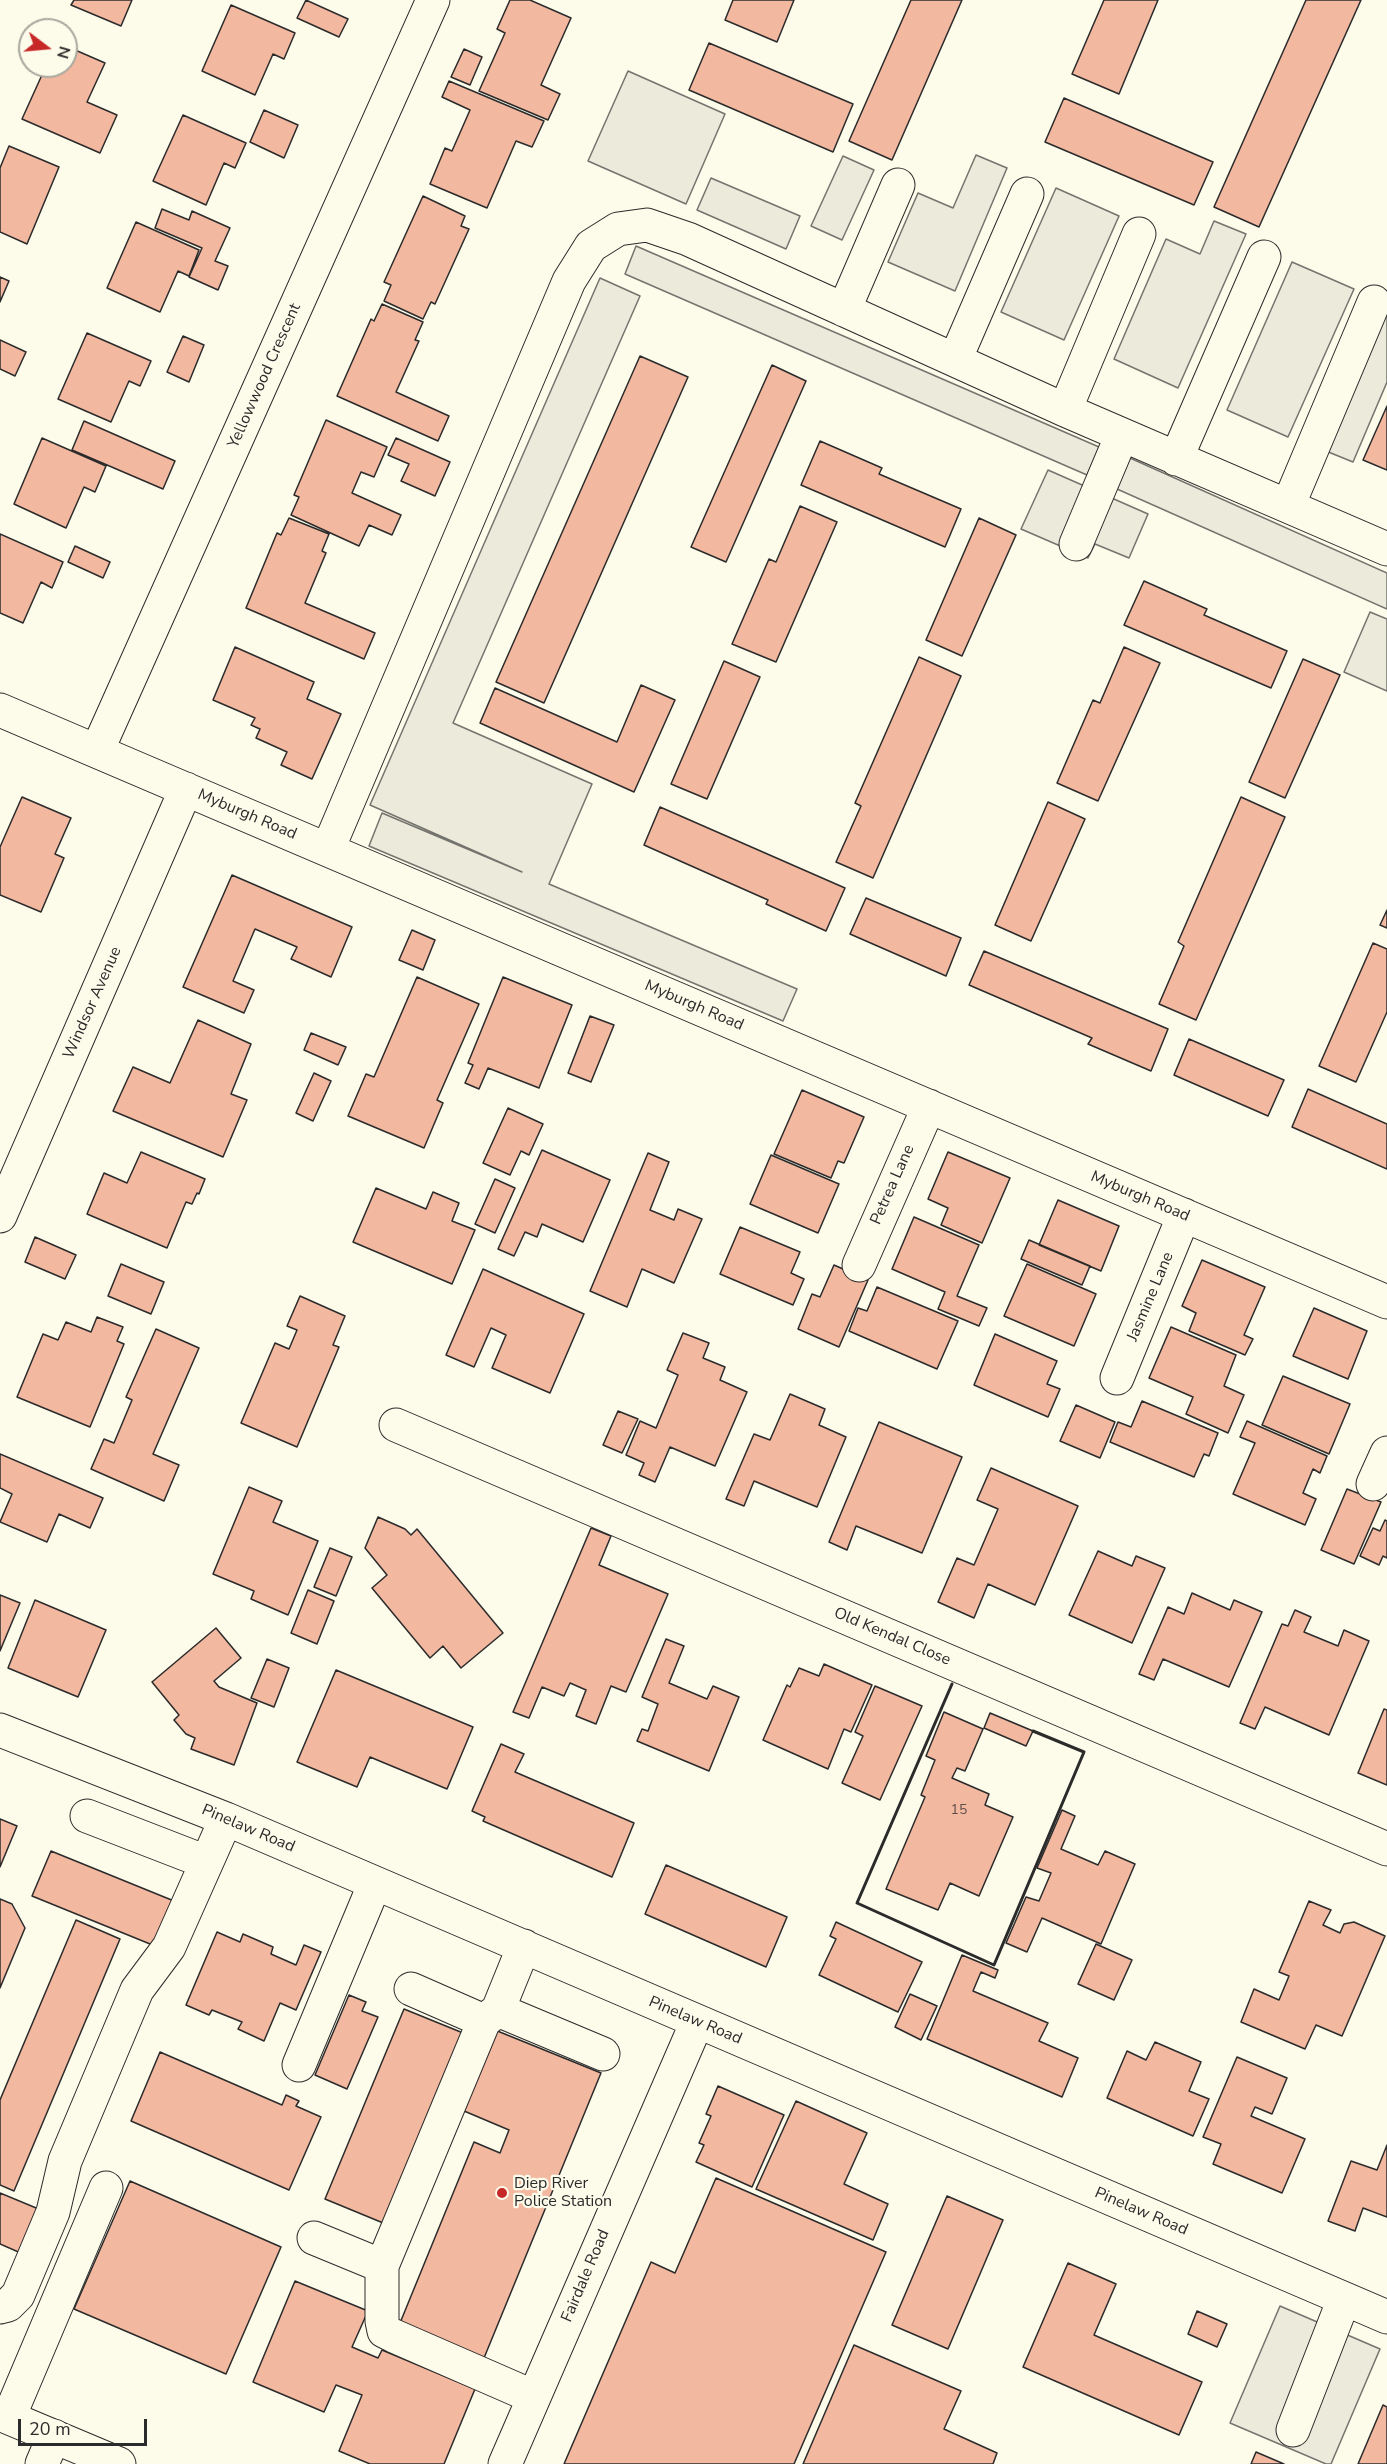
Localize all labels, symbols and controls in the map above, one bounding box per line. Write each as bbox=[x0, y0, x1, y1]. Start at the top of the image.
north arrow bbox=[18, 18, 78, 78]
text: N bbox=[51, 44, 76, 61]
street label: Yellowwood Crescent bbox=[224, 301, 306, 451]
street label: Myburgh Road bbox=[195, 786, 299, 844]
street label: Windsor Avenue bbox=[60, 944, 126, 1062]
street label: Myburgh Road bbox=[642, 977, 746, 1035]
street label: Petrea Lane bbox=[867, 1142, 919, 1228]
street label: Myburgh Road bbox=[1088, 1168, 1192, 1226]
street label: Jasmine Lane bbox=[1124, 1249, 1178, 1345]
street label: Old Kendal Close bbox=[831, 1604, 953, 1670]
street label: Pinelaw Road bbox=[199, 1801, 297, 1857]
house number: 15 bbox=[951, 1803, 967, 1819]
street label: Pinelaw Road bbox=[646, 1993, 744, 2049]
place label: Diep River Police Station bbox=[514, 2174, 612, 2212]
street label: Pinelaw Road bbox=[1092, 2184, 1190, 2240]
marker: Diep River Police Station bbox=[495, 2186, 509, 2200]
street label: Fairdale Road bbox=[558, 2227, 614, 2325]
scale bar bbox=[21, 2407, 150, 2445]
text: 20 m bbox=[29, 2417, 71, 2441]

